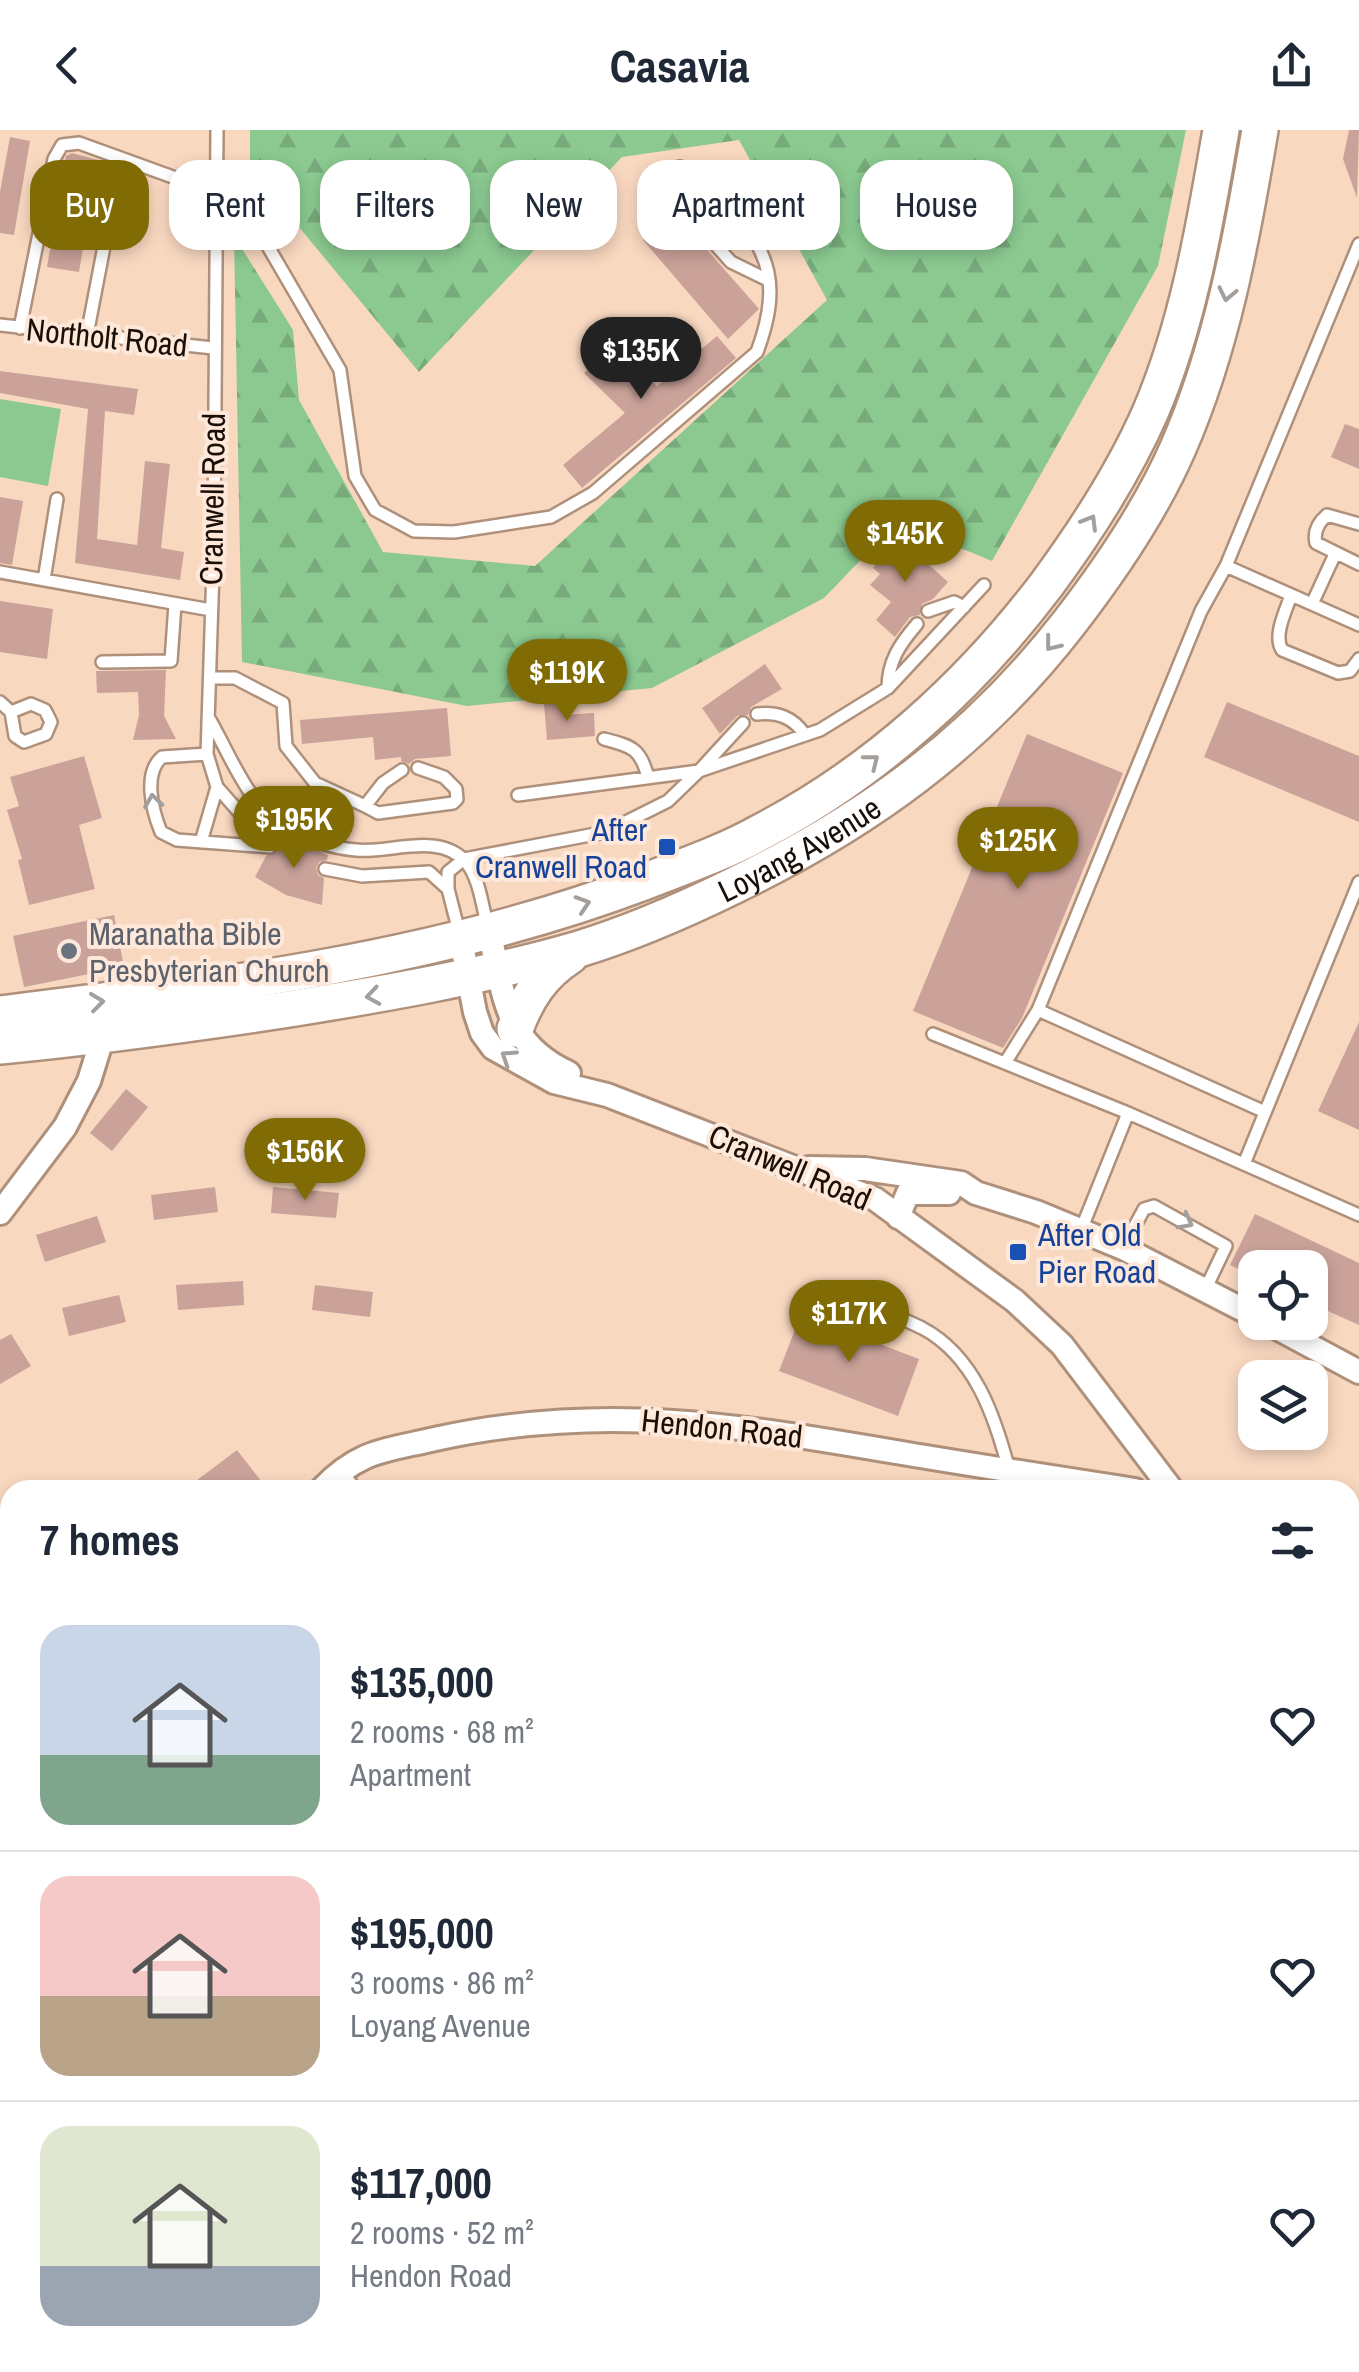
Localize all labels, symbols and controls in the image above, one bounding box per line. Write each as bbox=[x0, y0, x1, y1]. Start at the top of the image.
text: Casavia bbox=[610, 35, 749, 96]
icon: back bbox=[40, 38, 95, 93]
icon: share bbox=[1264, 38, 1319, 93]
chip: Buy bbox=[30, 160, 149, 250]
chip: Rent bbox=[169, 160, 300, 250]
chip: Filters bbox=[320, 160, 470, 250]
chip: New bbox=[490, 160, 617, 250]
chip: Apartment bbox=[637, 160, 840, 250]
chip: House bbox=[860, 160, 1013, 250]
one-way arrow bbox=[1218, 285, 1239, 302]
street label: Northolt Road bbox=[24, 307, 190, 367]
pin: $135K bbox=[571, 317, 711, 402]
text: $135K bbox=[602, 328, 680, 371]
street label: Cranwell Road bbox=[189, 413, 235, 585]
pin: $145K bbox=[835, 500, 975, 585]
text: $145K bbox=[866, 511, 944, 554]
one-way arrow bbox=[1078, 515, 1097, 533]
one-way arrow bbox=[1047, 633, 1064, 651]
pin: $119K bbox=[497, 639, 637, 724]
text: $119K bbox=[529, 650, 605, 693]
one-way arrow bbox=[861, 755, 879, 772]
pin: $195K bbox=[224, 786, 364, 871]
street label: Loyang Avenue bbox=[711, 786, 889, 912]
one-way arrow bbox=[144, 793, 165, 810]
text: $195K bbox=[255, 797, 333, 840]
pin: $125K bbox=[948, 807, 1088, 892]
place label: After Cranwell Road bbox=[475, 808, 647, 888]
text: $125K bbox=[979, 818, 1057, 861]
marker: After Cranwell Road bbox=[656, 836, 678, 858]
one-way arrow bbox=[573, 896, 590, 916]
place label: Maranatha Bible Presbyterian Church bbox=[89, 912, 330, 992]
marker: Maranatha Bible Presbyterian Church bbox=[58, 940, 80, 962]
one-way arrow bbox=[364, 984, 381, 1005]
one-way arrow bbox=[89, 992, 105, 1013]
one-way arrow bbox=[500, 1051, 518, 1070]
street label: Cranwell Road bbox=[702, 1114, 878, 1220]
pin: $156K bbox=[235, 1118, 375, 1203]
text: $156K bbox=[266, 1129, 344, 1172]
one-way arrow bbox=[1175, 1210, 1193, 1230]
place label: After Old Pier Road bbox=[1037, 1213, 1156, 1293]
marker: After Old Pier Road bbox=[1007, 1241, 1029, 1263]
map controls bbox=[1238, 1250, 1328, 1450]
button: locate bbox=[1238, 1250, 1328, 1340]
pin: $117K bbox=[779, 1280, 919, 1365]
text: $117K bbox=[811, 1291, 887, 1334]
button: layers bbox=[1238, 1360, 1328, 1450]
street label: Hendon Road bbox=[639, 1398, 805, 1458]
text: 7 homes bbox=[40, 1512, 180, 1568]
icon: filters bbox=[1265, 1513, 1320, 1568]
text: $135,000 bbox=[350, 1654, 494, 1710]
icon: home bbox=[120, 1665, 240, 1785]
icon: heart bbox=[1265, 1698, 1320, 1753]
text: 2 rooms · 68 m² bbox=[350, 1710, 534, 1753]
text: Apartment bbox=[350, 1753, 471, 1796]
text: $195,000 bbox=[350, 1905, 494, 1961]
icon: home bbox=[120, 1916, 240, 2036]
icon: heart bbox=[1265, 1949, 1320, 2004]
text: 3 rooms · 86 m² bbox=[350, 1961, 534, 2004]
text: Loyang Avenue bbox=[350, 2004, 530, 2047]
text: $117,000 bbox=[350, 2155, 492, 2211]
icon: home bbox=[120, 2166, 240, 2286]
icon: heart bbox=[1265, 2199, 1320, 2254]
text: 2 rooms · 52 m² bbox=[350, 2211, 534, 2254]
text: Hendon Road bbox=[350, 2254, 512, 2297]

